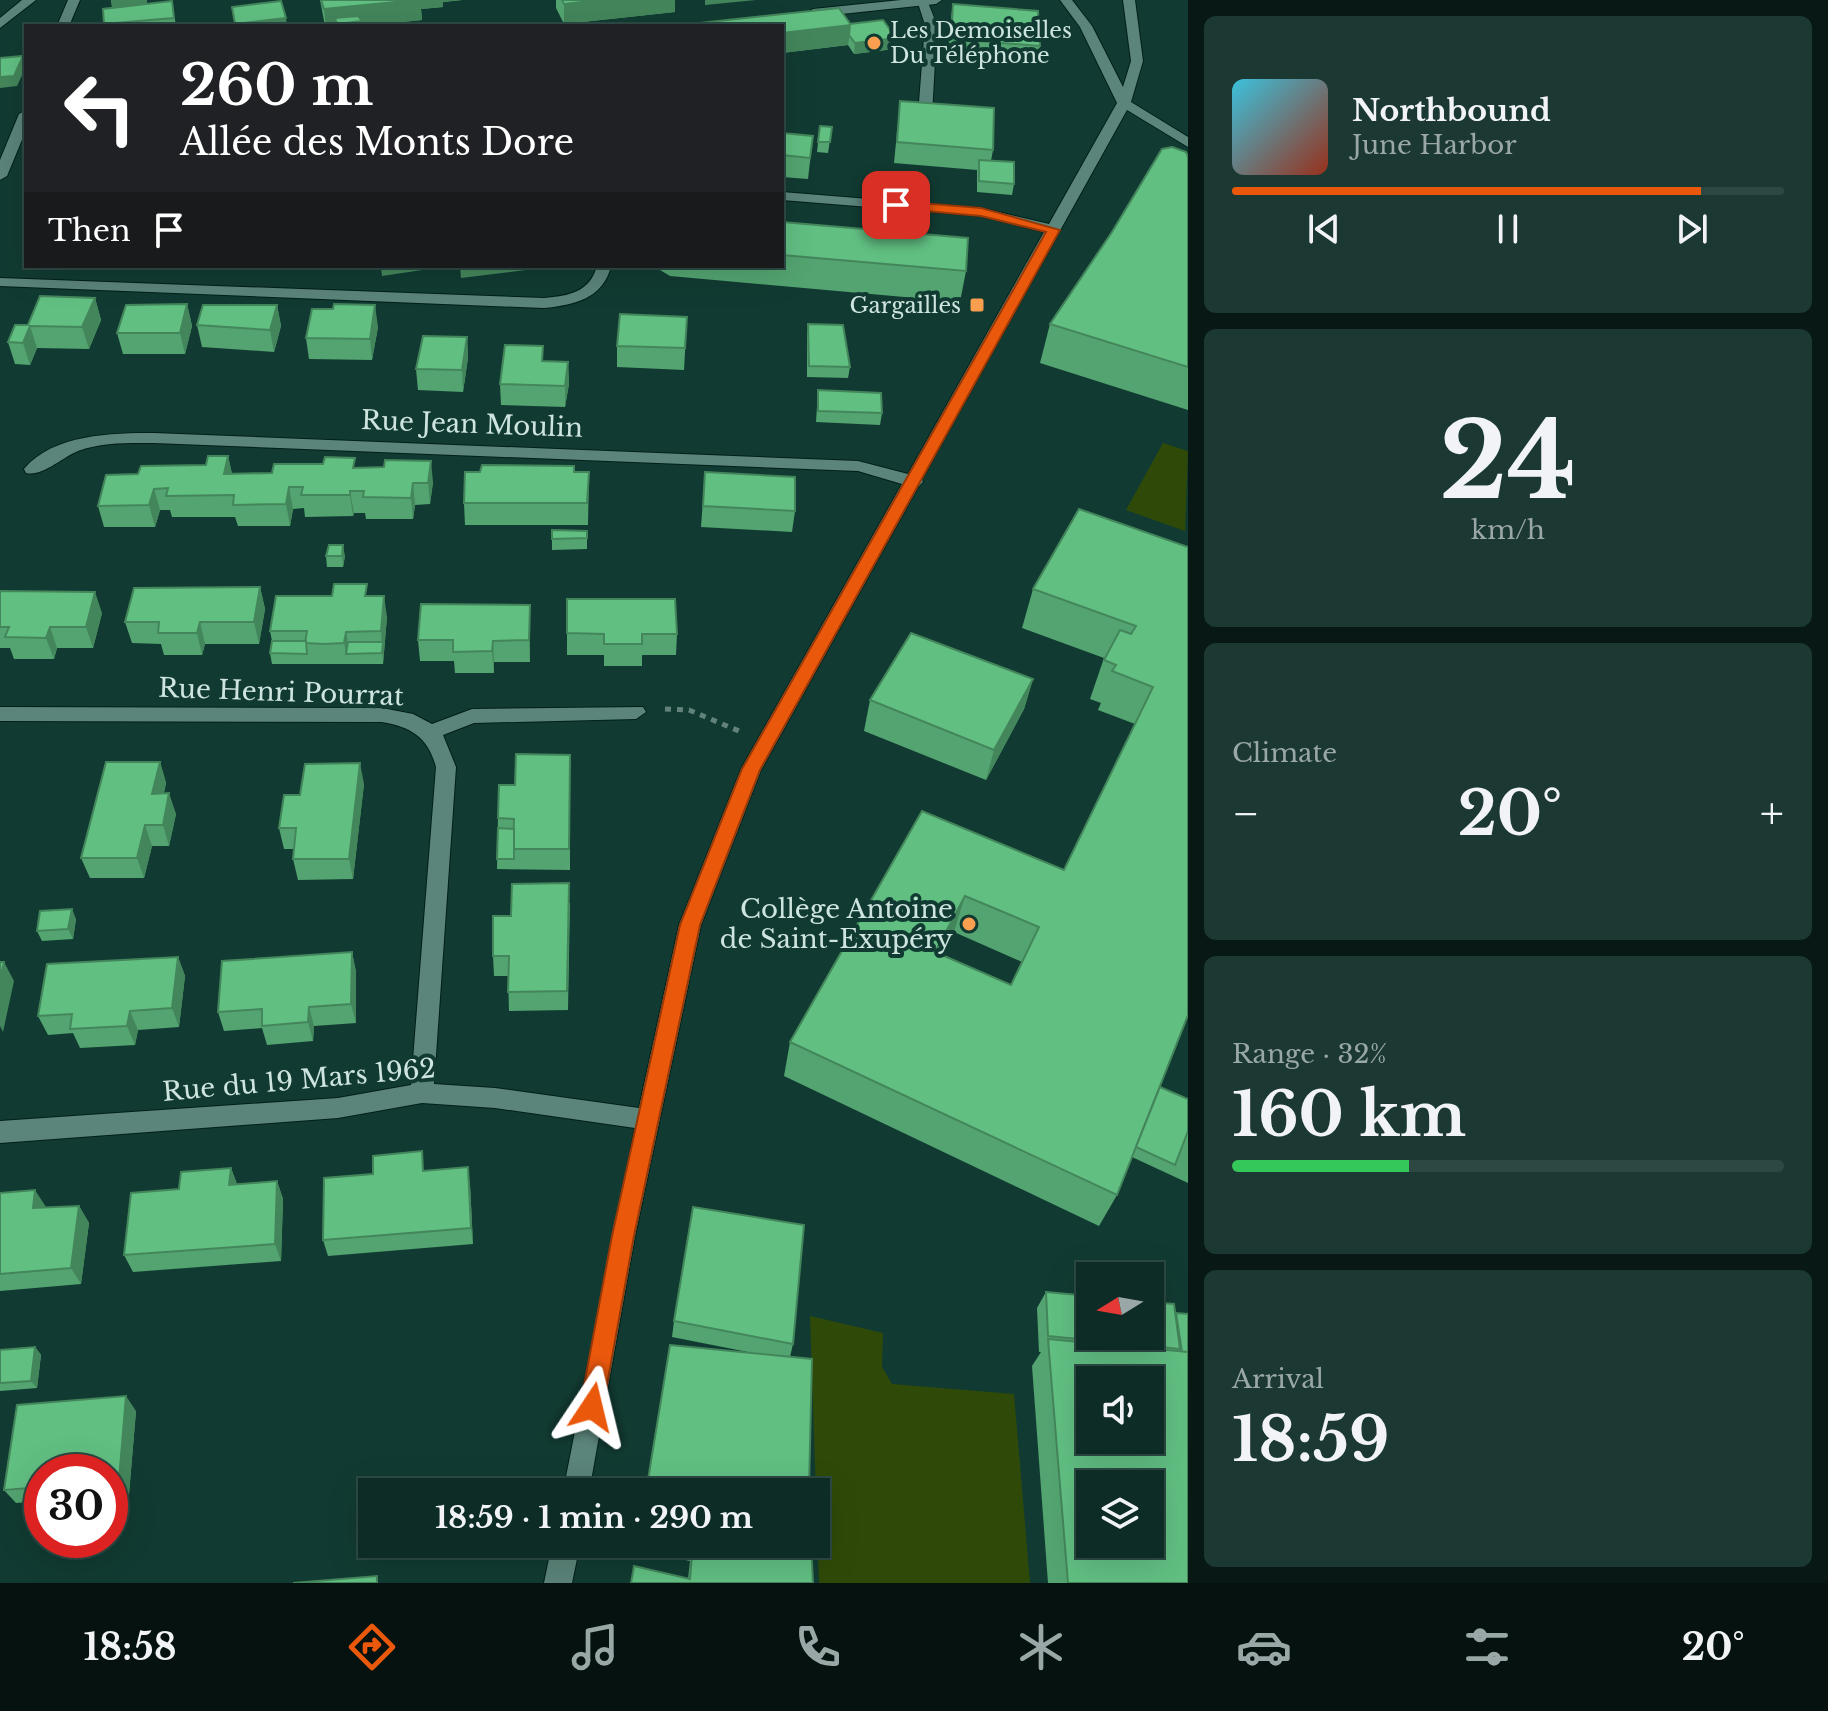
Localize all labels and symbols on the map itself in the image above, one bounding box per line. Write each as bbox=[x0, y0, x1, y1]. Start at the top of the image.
place label: Les Demoiselles Du Téléphone bbox=[890, 17, 1072, 69]
marker: Les Demoiselles Du Téléphone bbox=[865, 34, 883, 52]
pin bbox=[862, 171, 930, 239]
place label: Gargailles bbox=[849, 292, 961, 319]
marker: Gargailles bbox=[968, 296, 986, 314]
street label: Rue Jean Moulin bbox=[361, 404, 583, 444]
street label: Rue Henri Pourrat bbox=[158, 672, 405, 712]
place label: Collège Antoine de Saint-Exupéry bbox=[720, 893, 953, 955]
marker: Collège Antoine de Saint-Exupéry bbox=[960, 915, 978, 933]
street label: Rue du 19 Mars 1962 bbox=[161, 1052, 437, 1108]
north arrow bbox=[1076, 1262, 1164, 1350]
position arrow bbox=[550, 1365, 634, 1449]
speed limit sign: 30 bbox=[24, 1454, 128, 1558]

